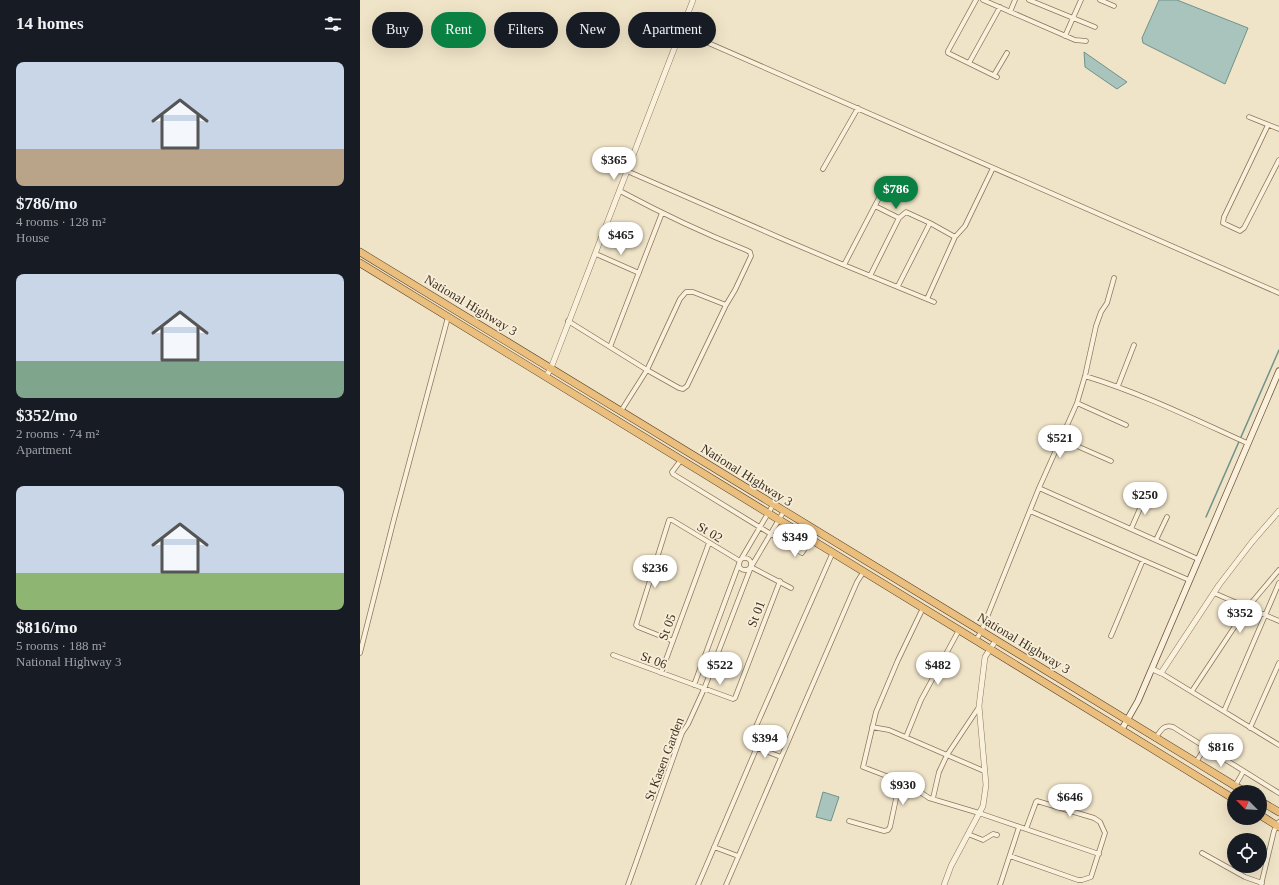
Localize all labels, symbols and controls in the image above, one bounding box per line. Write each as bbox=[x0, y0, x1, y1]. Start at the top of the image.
chip: Buy bbox=[372, 12, 423, 48]
chip: Rent bbox=[431, 12, 486, 48]
chip: Filters bbox=[494, 12, 558, 48]
chip: New bbox=[566, 12, 620, 48]
chip: Apartment bbox=[628, 12, 716, 48]
icon: filters bbox=[322, 13, 344, 35]
text: 14 homes bbox=[16, 14, 84, 33]
icon: home bbox=[144, 88, 216, 160]
pin: $365 bbox=[590, 147, 638, 181]
text: $365 bbox=[601, 152, 627, 167]
pin: $786 bbox=[872, 176, 920, 210]
text: $786 bbox=[883, 181, 909, 196]
text: $786/mo bbox=[16, 194, 77, 213]
text: 4 rooms · 128 m² bbox=[16, 214, 106, 229]
pin: $465 bbox=[597, 222, 645, 256]
text: $465 bbox=[608, 227, 634, 242]
text: House bbox=[16, 230, 49, 245]
street label: National Highway 3 bbox=[422, 271, 520, 339]
icon: home bbox=[144, 300, 216, 372]
text: $352/mo bbox=[16, 406, 77, 425]
pin: $521 bbox=[1036, 425, 1084, 459]
text: 2 rooms · 74 m² bbox=[16, 426, 99, 441]
text: $521 bbox=[1047, 430, 1073, 445]
street label: National Highway 3 bbox=[698, 441, 796, 509]
text: Apartment bbox=[16, 442, 72, 457]
pin: $250 bbox=[1121, 482, 1169, 516]
text: $250 bbox=[1132, 487, 1158, 502]
icon: home bbox=[144, 512, 216, 584]
street label: St 02 bbox=[695, 519, 725, 545]
pin: $349 bbox=[771, 524, 819, 558]
text: $349 bbox=[782, 529, 808, 544]
pin: $236 bbox=[631, 555, 679, 589]
text: $236 bbox=[642, 560, 668, 575]
street label: St 01 bbox=[744, 599, 768, 629]
pin: $352 bbox=[1216, 600, 1264, 634]
text: $352 bbox=[1227, 605, 1253, 620]
street label: National Highway 3 bbox=[975, 609, 1073, 677]
street label: St 05 bbox=[655, 612, 679, 642]
text: $816/mo bbox=[16, 618, 77, 637]
text: 5 rooms · 188 m² bbox=[16, 638, 106, 653]
street label: St 06 bbox=[639, 648, 670, 672]
pin: $522 bbox=[696, 652, 744, 686]
pin: $482 bbox=[914, 652, 962, 686]
text: National Highway 3 bbox=[16, 654, 121, 669]
text: $522 bbox=[707, 657, 733, 672]
text: $482 bbox=[925, 657, 951, 672]
street label: St Kasen Garden bbox=[641, 715, 687, 803]
pin: $394 bbox=[741, 725, 789, 759]
text: $394 bbox=[752, 730, 778, 745]
pin: $816 bbox=[1197, 734, 1245, 768]
text: $816 bbox=[1208, 739, 1234, 754]
pin: $930 bbox=[879, 772, 927, 806]
text: $930 bbox=[890, 777, 916, 792]
pin: $646 bbox=[1046, 784, 1094, 818]
north arrow bbox=[1227, 785, 1267, 825]
map controls bbox=[1227, 785, 1267, 873]
text: $646 bbox=[1057, 789, 1083, 804]
button: locate bbox=[1227, 833, 1267, 873]

